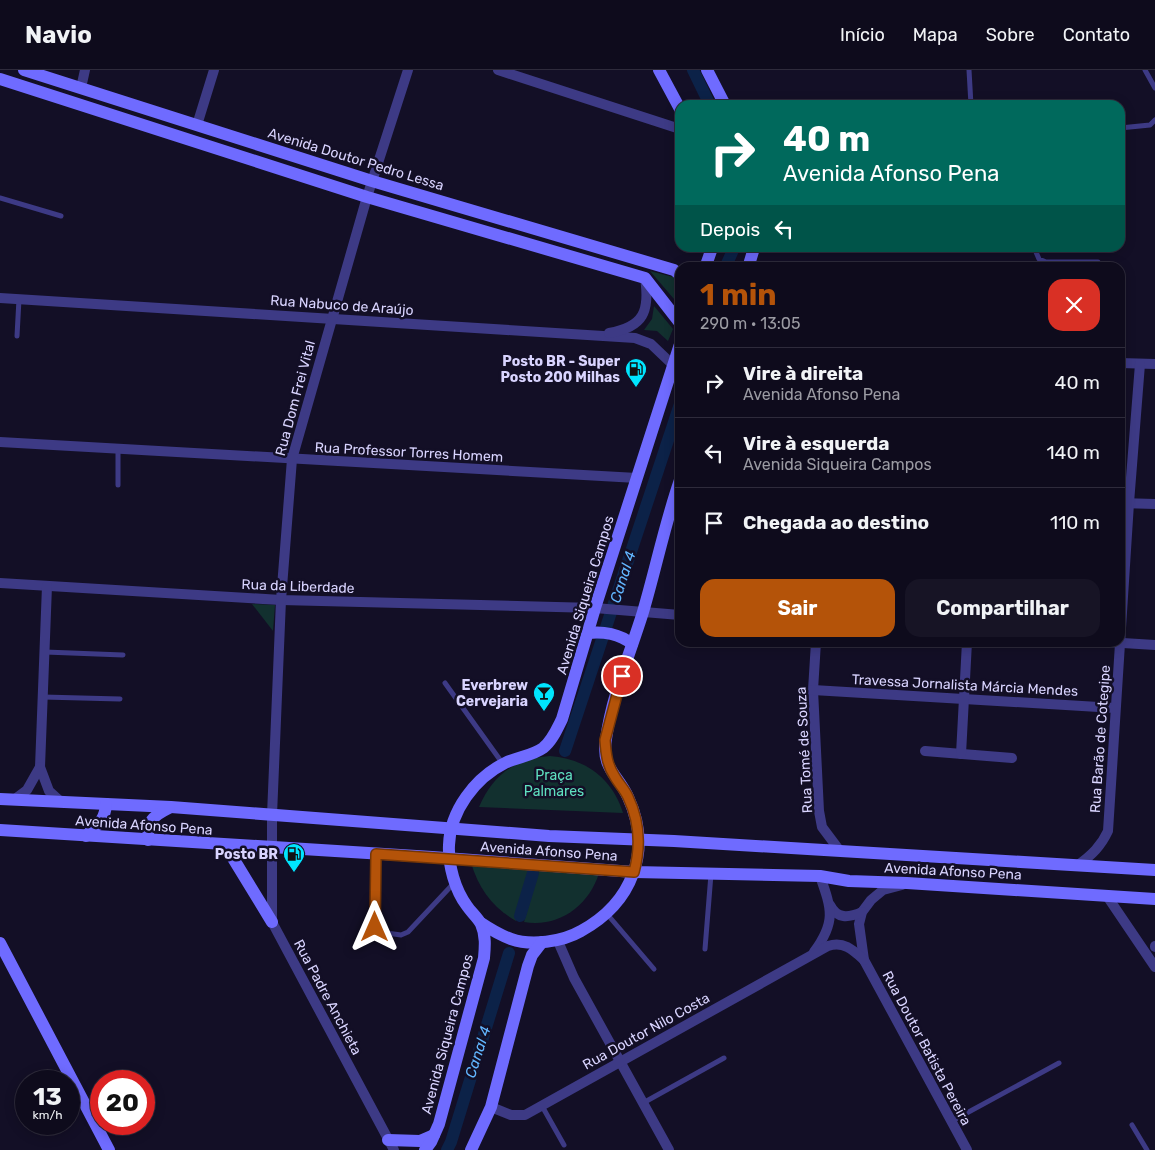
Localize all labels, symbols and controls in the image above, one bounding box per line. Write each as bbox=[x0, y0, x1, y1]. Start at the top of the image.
text: Navio bbox=[25, 21, 92, 49]
text: Início bbox=[840, 24, 885, 46]
text: Mapa bbox=[913, 24, 958, 46]
text: Sobre bbox=[986, 24, 1035, 46]
text: Contato bbox=[1063, 24, 1130, 46]
text: 40 m bbox=[783, 118, 870, 160]
icon: right bbox=[700, 120, 765, 185]
street label: Avenida Doutor Pedro Lessa bbox=[266, 125, 446, 194]
text: Avenida Afonso Pena bbox=[783, 160, 999, 187]
icon: left bbox=[770, 215, 798, 243]
text: Depois bbox=[700, 218, 760, 241]
text: 1 min bbox=[700, 277, 777, 313]
button: close bbox=[1048, 279, 1100, 331]
street label: Rua Nabuco de Araújo bbox=[270, 292, 414, 319]
text: 290 m · 13:05 bbox=[700, 314, 801, 333]
street label: Rua Dom Frei Vital bbox=[272, 339, 319, 458]
place label: Posto BR - Super Posto 200 Milhas bbox=[500, 353, 621, 386]
fuel station icon: Posto BR - Super Posto 200 Milhas bbox=[624, 357, 648, 388]
text: Vire à direita bbox=[743, 362, 863, 385]
icon: right bbox=[700, 369, 728, 397]
text: 40 m bbox=[1055, 371, 1100, 394]
text: Avenida Afonso Pena bbox=[743, 385, 900, 404]
text: Vire à esquerda bbox=[743, 432, 890, 455]
street label: Rua Professor Torres Homem bbox=[314, 439, 504, 466]
icon: left bbox=[700, 439, 728, 467]
text: 140 m bbox=[1046, 441, 1100, 464]
text: Avenida Siqueira Campos bbox=[743, 455, 932, 474]
icon: arrive bbox=[700, 509, 728, 537]
text: Chegada ao destino bbox=[743, 511, 929, 534]
text: 110 m bbox=[1050, 511, 1100, 534]
street label: Avenida Siqueira Campos bbox=[553, 514, 618, 677]
water label: Canal 4 bbox=[606, 549, 640, 605]
street label: Rua da Liberdade bbox=[241, 576, 355, 597]
button: Sair bbox=[700, 579, 895, 637]
button: Compartilhar bbox=[905, 579, 1100, 637]
pin bbox=[601, 655, 643, 697]
icon: arrive bbox=[608, 662, 636, 690]
street label: Rua Barão de Cotegipe bbox=[1087, 664, 1114, 814]
street label: Travessa Jornalista Márcia Mendes bbox=[851, 671, 1079, 700]
place label: Everbrew Cervejaria bbox=[456, 677, 528, 710]
bar icon: Everbrew Cervejaria bbox=[532, 681, 556, 712]
street label: Rua Tomé de Souza bbox=[793, 686, 816, 814]
park label: Praça Palmares bbox=[524, 767, 584, 800]
street label: Avenida Afonso Pena bbox=[75, 812, 213, 839]
street label: Avenida Afonso Pena bbox=[480, 838, 618, 865]
fuel station icon: Posto BR bbox=[282, 842, 306, 873]
place label: Posto BR bbox=[215, 846, 278, 863]
street label: Avenida Afonso Pena bbox=[884, 859, 1022, 884]
position arrow bbox=[348, 900, 400, 952]
street label: Rua Padre Anchieta bbox=[290, 937, 365, 1058]
street label: Avenida Siqueira Campos bbox=[418, 952, 477, 1116]
street label: Rua Doutor Batista Pereira bbox=[879, 968, 975, 1128]
street label: Rua Doutor Nilo Costa bbox=[580, 989, 713, 1073]
water label: Canal 4 bbox=[461, 1024, 495, 1080]
speed limit sign: 20 bbox=[90, 1070, 155, 1135]
text: 13 bbox=[33, 1082, 62, 1111]
text: km/h bbox=[33, 1108, 62, 1122]

